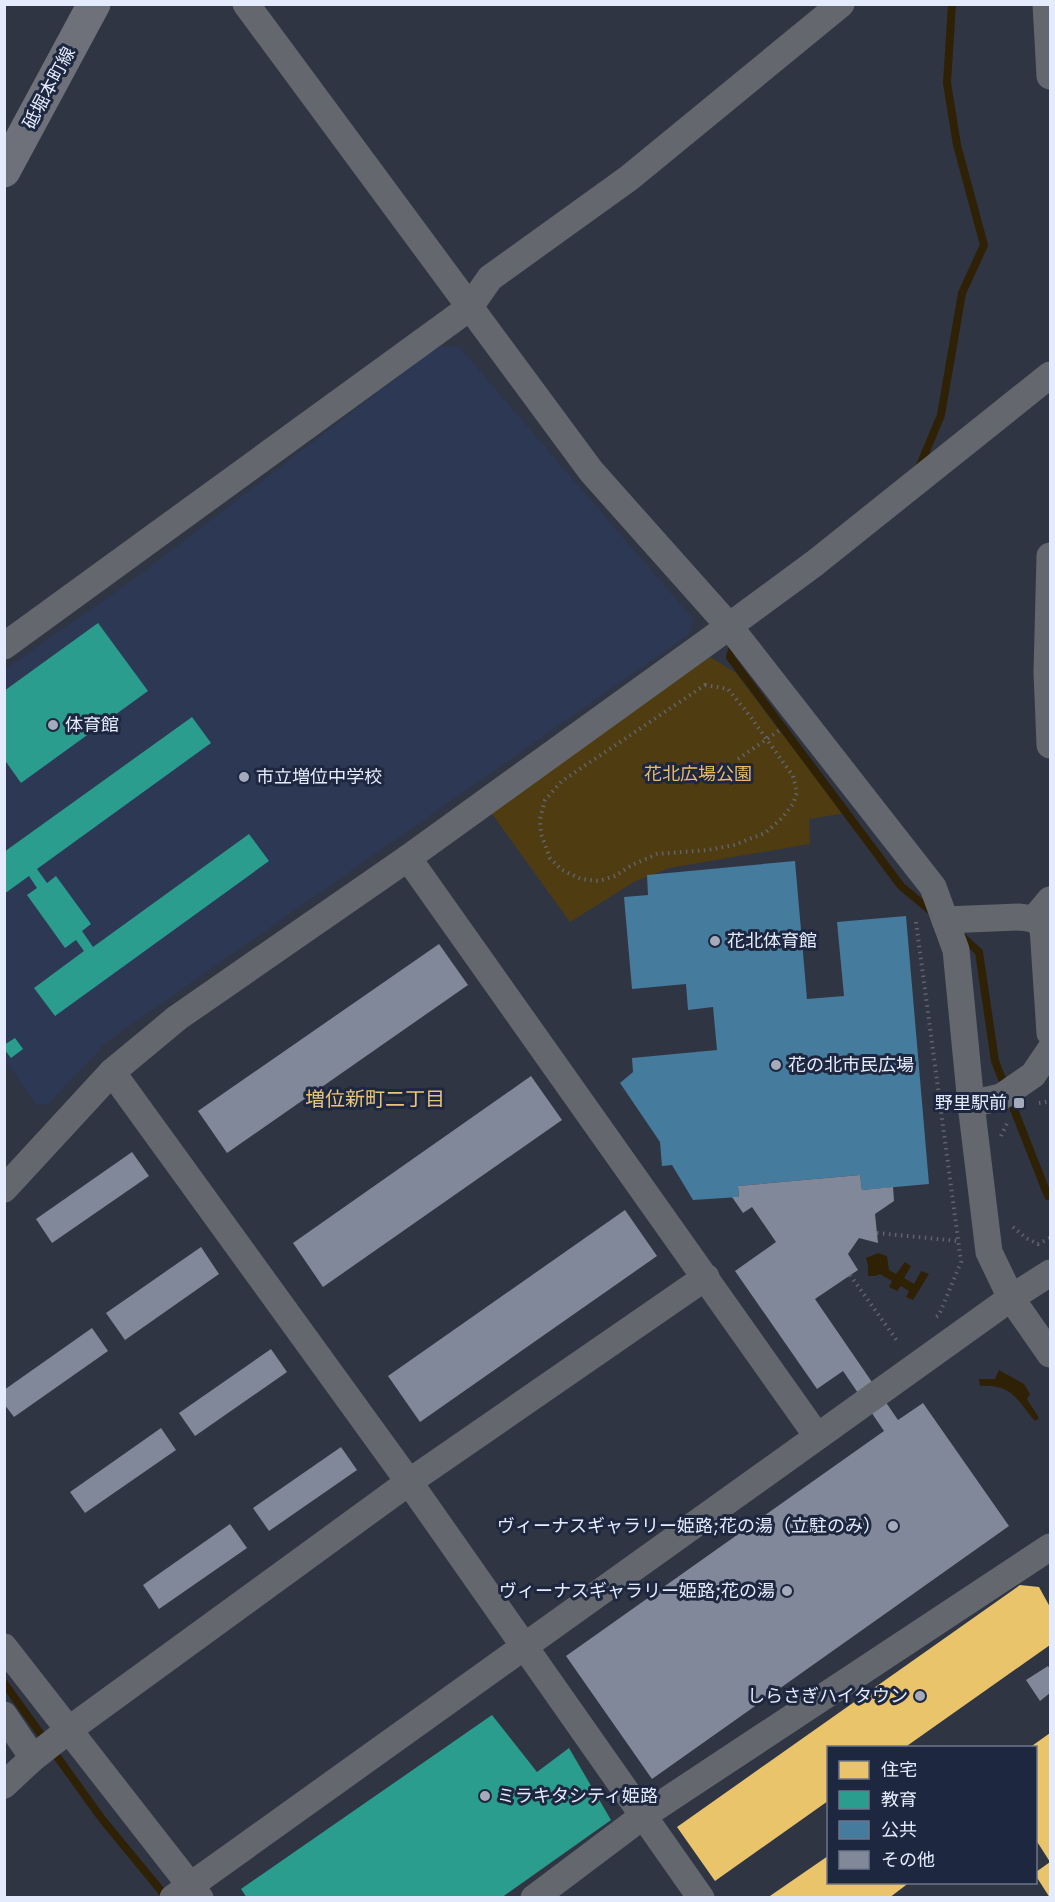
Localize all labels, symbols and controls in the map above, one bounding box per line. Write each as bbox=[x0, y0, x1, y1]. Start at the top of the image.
street label: 砥堀本町線 bbox=[16, 42, 82, 134]
place label: 体育館 bbox=[65, 712, 119, 738]
marker: 体育館 bbox=[46, 718, 60, 732]
park label: 花北広場公園 bbox=[644, 761, 752, 787]
place label: 市立増位中学校 bbox=[256, 764, 382, 790]
marker: 市立増位中学校 bbox=[237, 770, 251, 784]
place label: 花北体育館 bbox=[727, 928, 817, 954]
marker: 花北体育館 bbox=[708, 934, 722, 948]
place label: 花の北市民広場 bbox=[788, 1052, 914, 1078]
marker: 花の北市民広場 bbox=[769, 1058, 783, 1072]
district label: 増位新町二丁目 bbox=[305, 1085, 445, 1114]
place label: 野里駅前 bbox=[935, 1090, 1007, 1116]
marker: 野里駅前 bbox=[1012, 1096, 1026, 1110]
place label: ヴィーナスギャラリー姫路;花の湯（立駐のみ） bbox=[497, 1513, 881, 1539]
marker: ヴィーナスギャラリー姫路;花の湯（立駐のみ） bbox=[886, 1519, 900, 1533]
place label: ヴィーナスギャラリー姫路;花の湯 bbox=[499, 1578, 775, 1604]
marker: ヴィーナスギャラリー姫路;花の湯 bbox=[780, 1584, 794, 1598]
place label: しらさぎハイタウン bbox=[747, 1683, 908, 1709]
marker: しらさぎハイタウン bbox=[913, 1689, 927, 1703]
legend bbox=[827, 1746, 1037, 1884]
text: 住宅 bbox=[881, 1757, 917, 1783]
place label: ミラキタシティ姫路 bbox=[497, 1783, 658, 1809]
text: 教育 bbox=[881, 1787, 917, 1813]
marker: ミラキタシティ姫路 bbox=[478, 1789, 492, 1803]
text: 公共 bbox=[881, 1817, 917, 1843]
text: その他 bbox=[881, 1847, 935, 1873]

